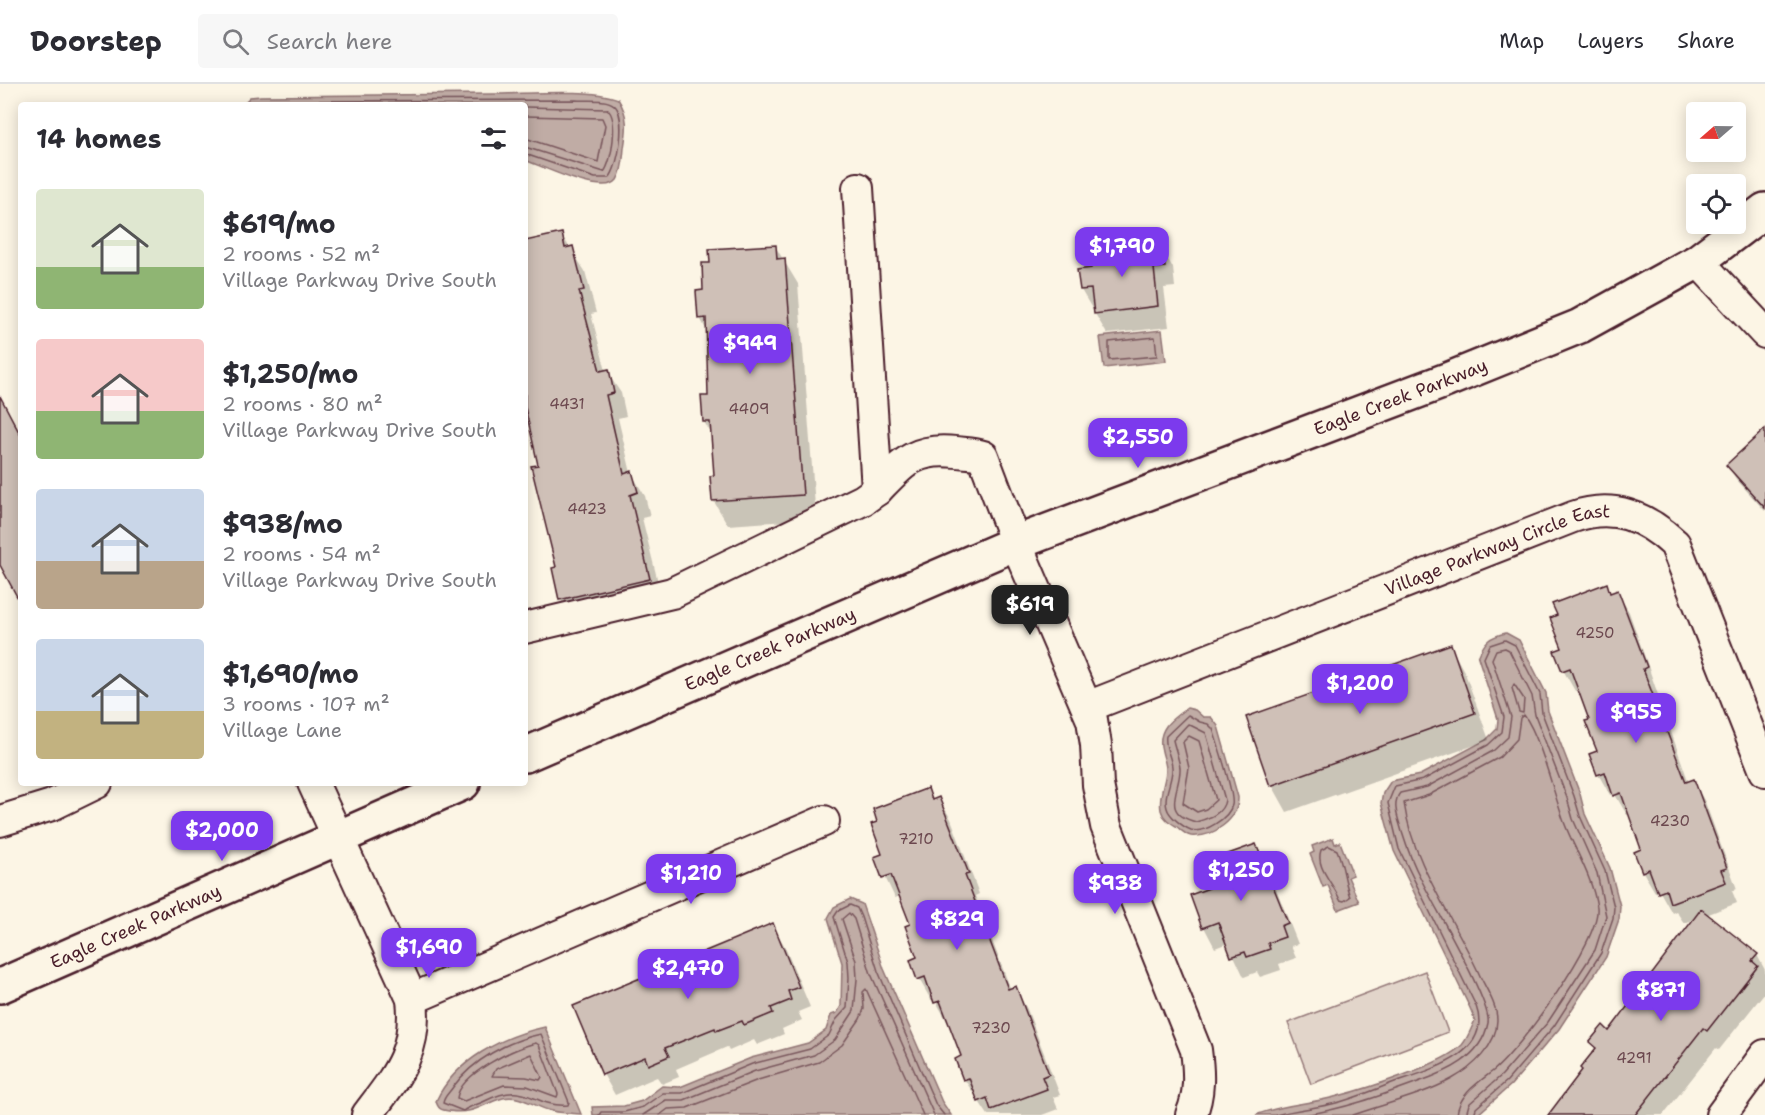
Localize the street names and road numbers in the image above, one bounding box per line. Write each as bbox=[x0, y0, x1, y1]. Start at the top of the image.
street label: Eagle Creek Parkway bbox=[1310, 353, 1491, 441]
street label: Village Parkway Circle East bbox=[1381, 499, 1611, 602]
street label: Eagle Creek Parkway bbox=[681, 602, 859, 697]
street label: Eagle Creek Parkway bbox=[46, 879, 225, 975]

